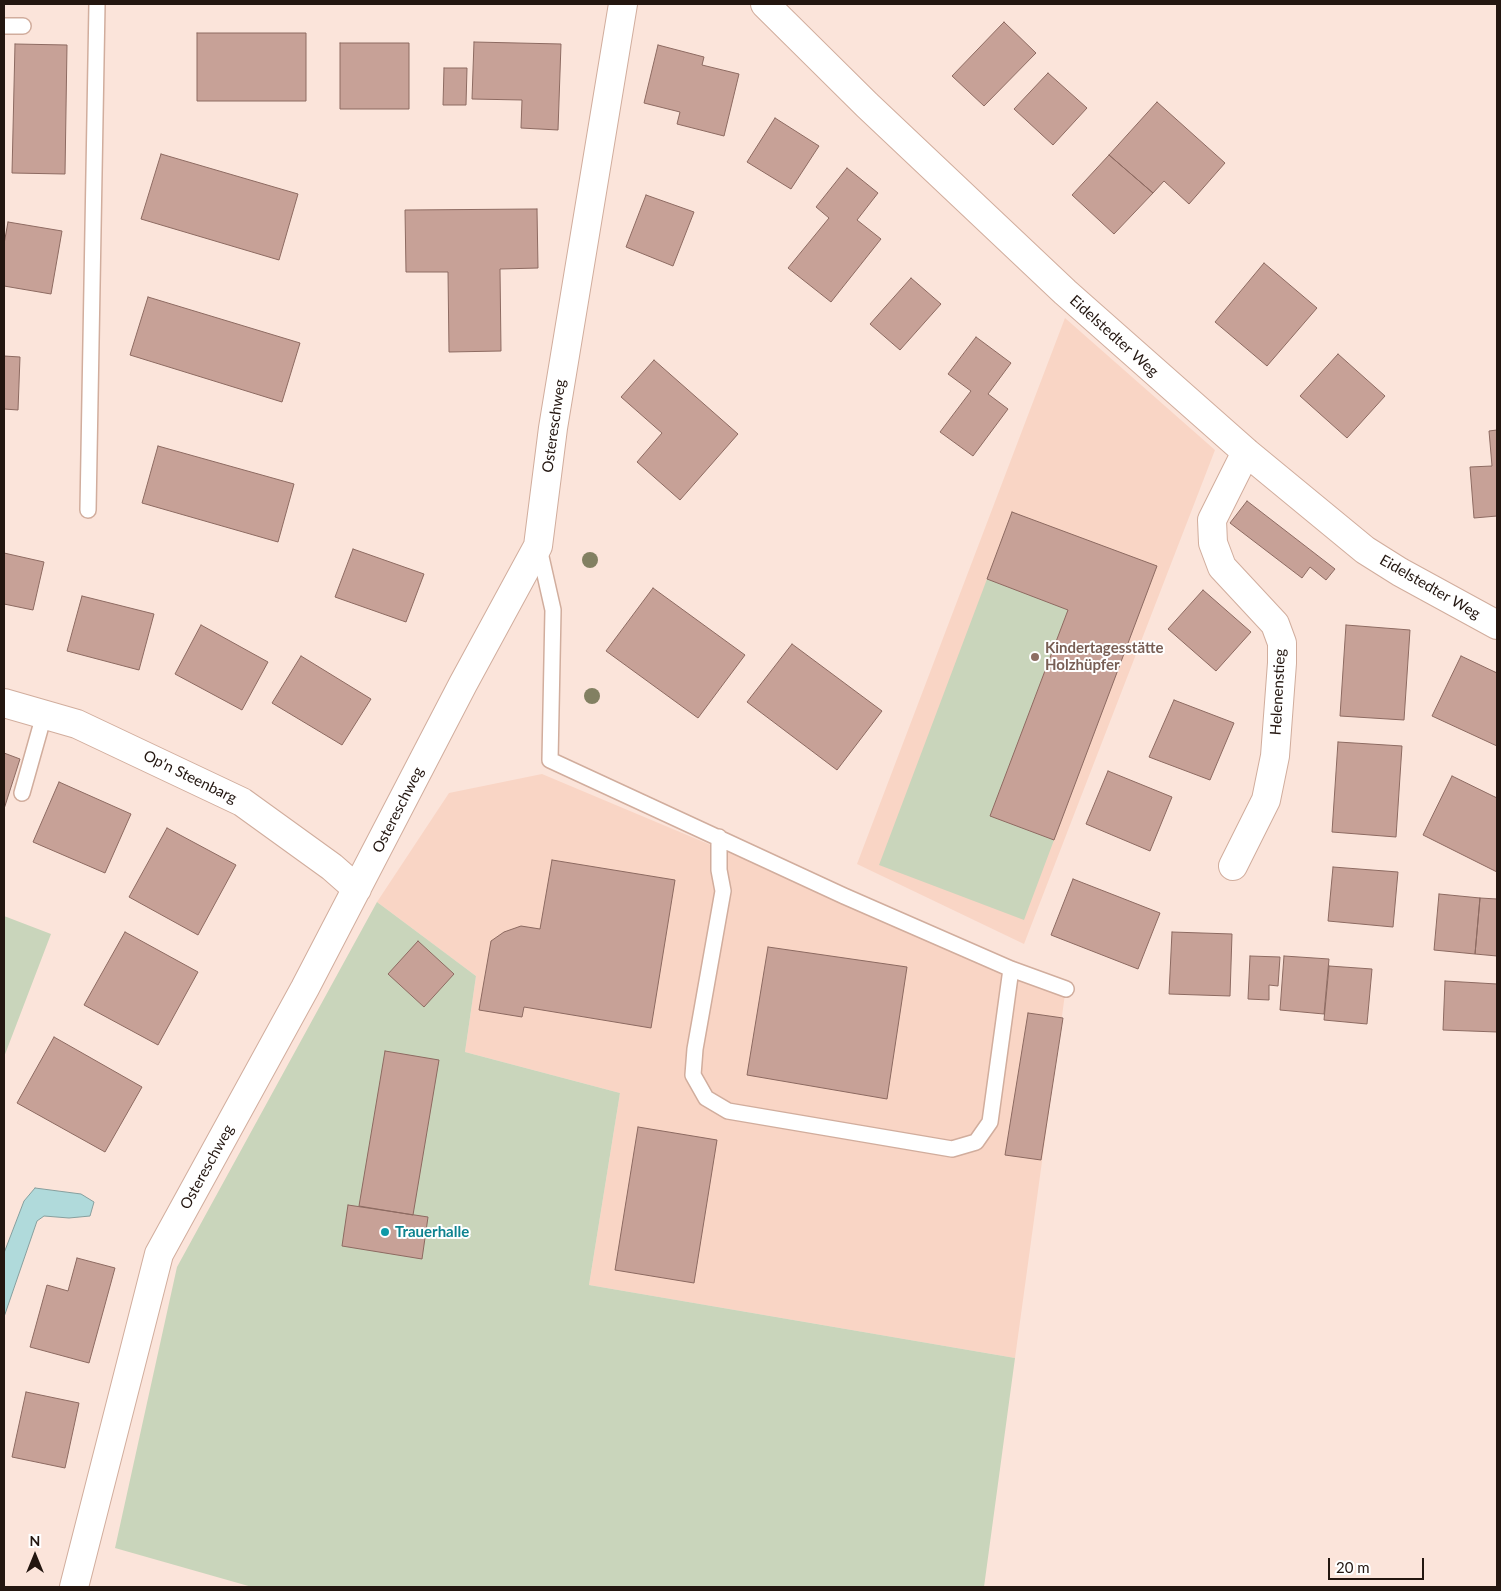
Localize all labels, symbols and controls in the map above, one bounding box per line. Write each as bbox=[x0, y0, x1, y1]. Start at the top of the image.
street label: Eidelstedter Weg bbox=[1066, 291, 1162, 381]
street label: Ostereschweg bbox=[539, 378, 569, 474]
street label: Eidelstedter Weg bbox=[1376, 551, 1484, 623]
place label: Kindertagesstätte Holzhüpfer bbox=[1045, 639, 1163, 674]
street label: Helenenstieg bbox=[1267, 648, 1289, 736]
marker: Kindertagesstätte Holzhüpfer bbox=[1029, 651, 1041, 663]
street label: Op'n Steenbarg bbox=[140, 747, 240, 807]
street label: Ostereschweg bbox=[369, 764, 427, 856]
street label: Ostereschweg bbox=[176, 1121, 238, 1213]
place label: Trauerhalle bbox=[395, 1223, 469, 1241]
marker: Trauerhalle bbox=[379, 1226, 391, 1238]
north arrow bbox=[10, 1531, 60, 1581]
text: N bbox=[30, 1532, 40, 1549]
scale bar bbox=[1331, 1548, 1427, 1580]
text: 20 m bbox=[1336, 1558, 1370, 1576]

